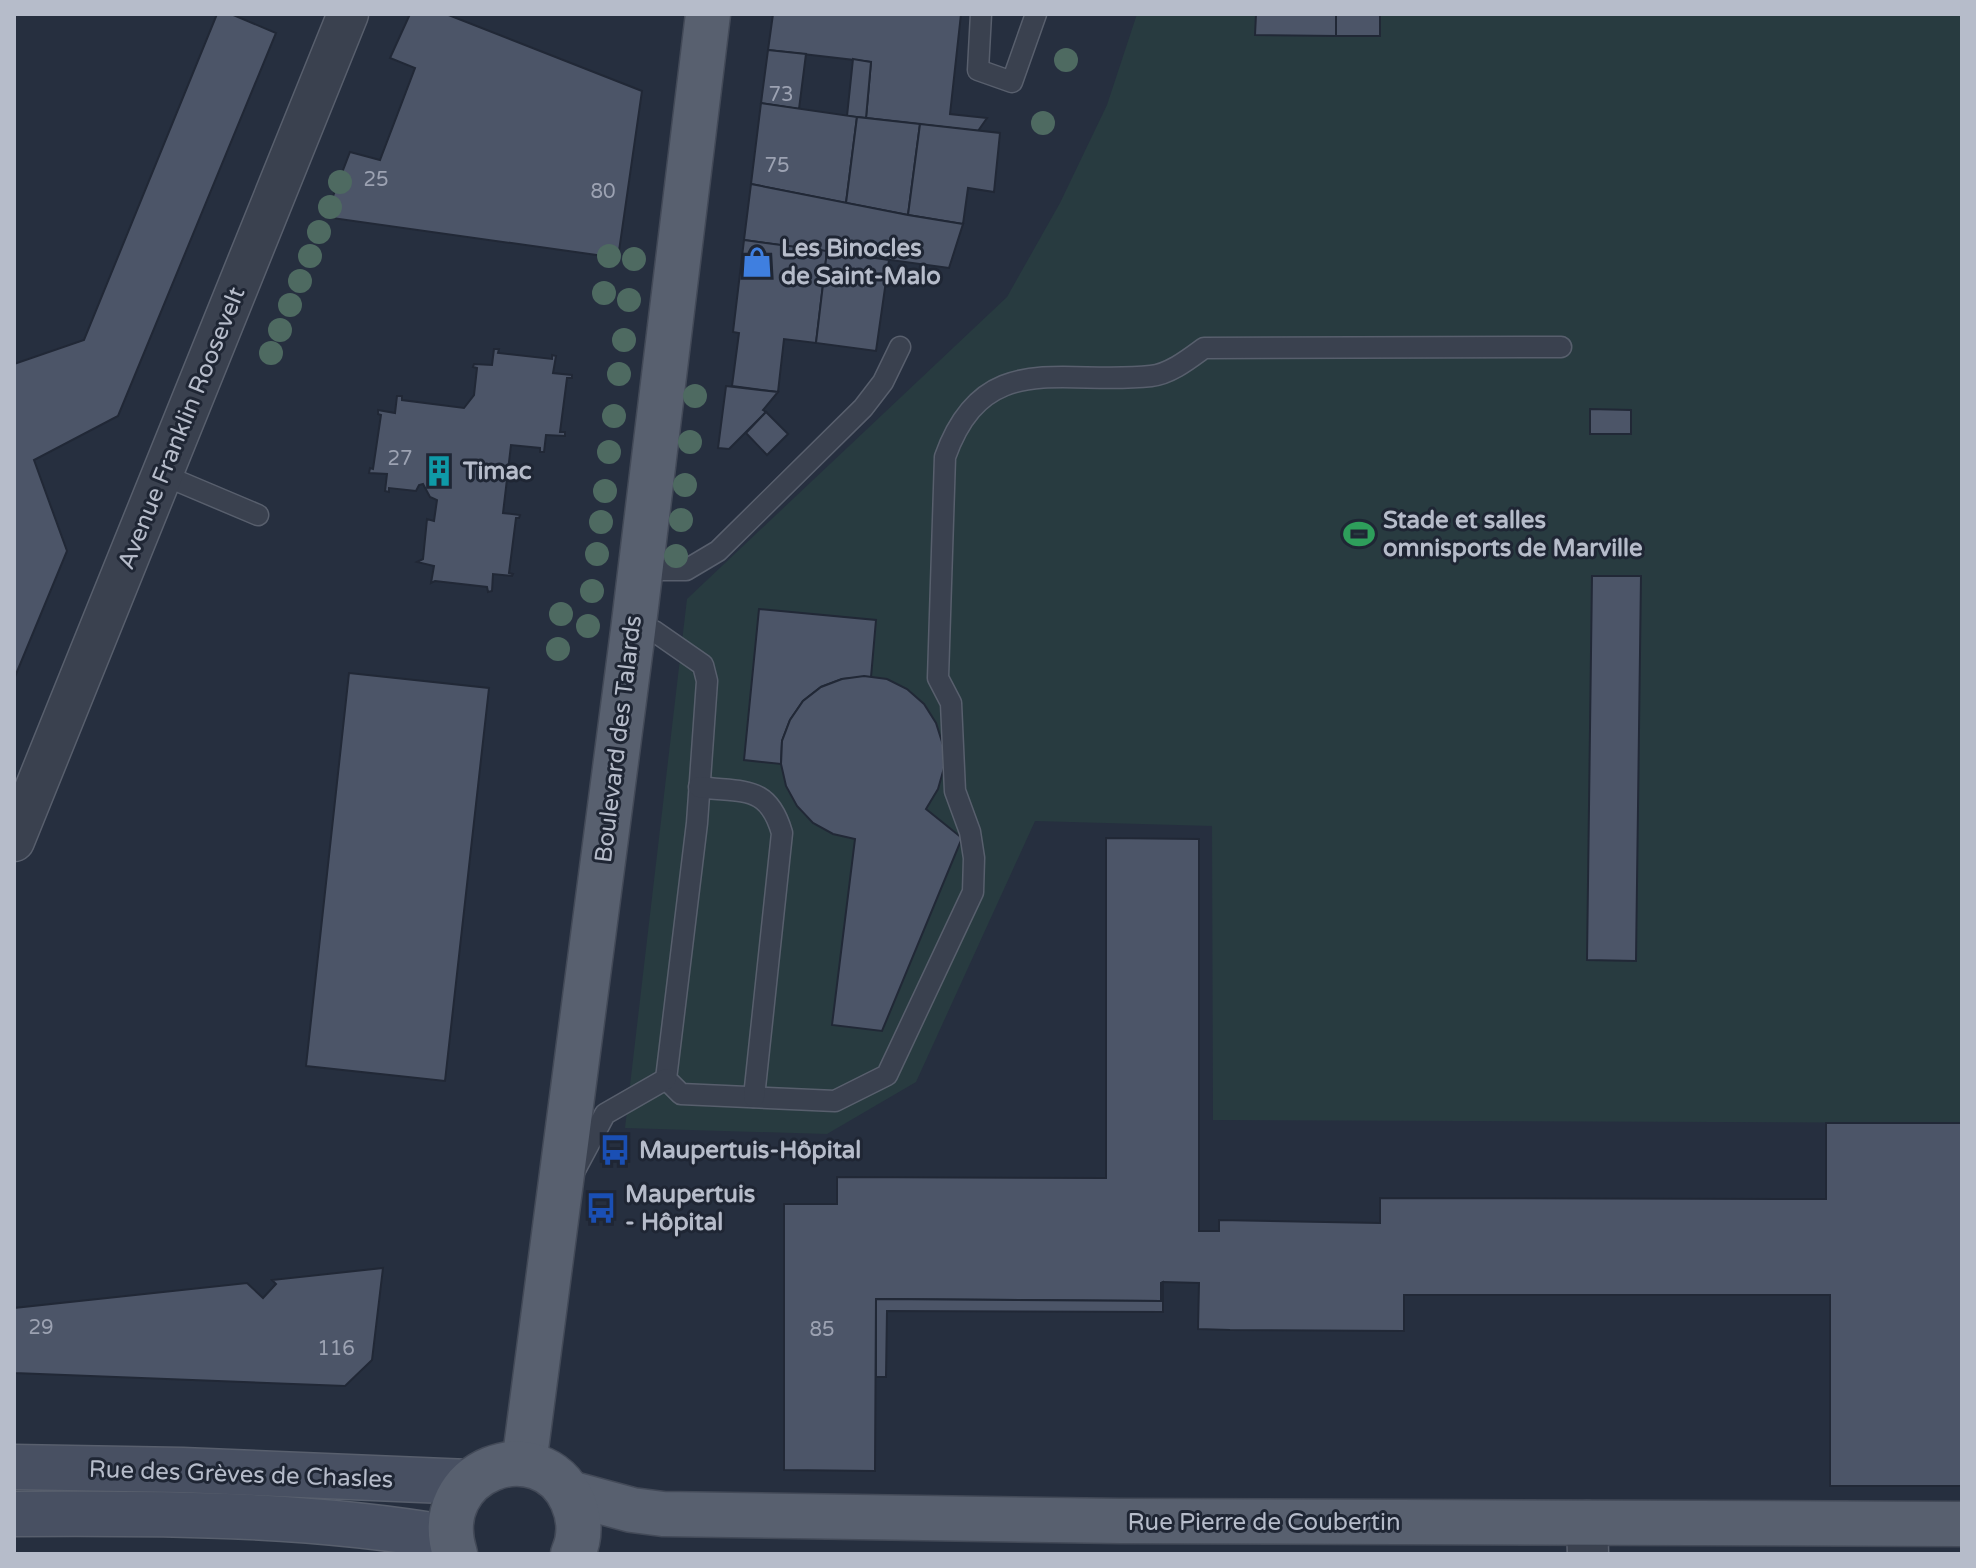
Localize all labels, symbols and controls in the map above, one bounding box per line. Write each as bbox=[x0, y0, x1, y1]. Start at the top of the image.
house number: 73 bbox=[768, 83, 794, 107]
house number: 75 bbox=[764, 154, 790, 178]
house number: 25 bbox=[363, 168, 389, 192]
house number: 80 bbox=[590, 180, 616, 204]
place label: Les Binocles de Saint-Malo bbox=[781, 234, 941, 291]
shop icon: Les Binocles de Saint-Malo bbox=[740, 245, 774, 279]
street label: Avenue Franklin Roosevelt bbox=[111, 283, 251, 574]
house number: 27 bbox=[387, 447, 413, 471]
building icon: Timac bbox=[422, 454, 456, 488]
place label: Timac bbox=[462, 457, 532, 486]
place label: Stade et salles omnisports de Marville bbox=[1383, 506, 1643, 563]
sports icon: Stade et salles omnisports de Marville bbox=[1342, 517, 1376, 551]
street label: Boulevard des Talards bbox=[589, 614, 648, 864]
bus stop icon: Maupertuis-Hôpital bbox=[598, 1133, 632, 1167]
place label: Maupertuis-Hôpital bbox=[639, 1136, 861, 1165]
place label: Maupertuis - Hôpital bbox=[625, 1180, 755, 1237]
bus stop icon: Maupertuis - Hôpital bbox=[584, 1191, 618, 1225]
house number: 29 bbox=[28, 1316, 54, 1340]
house number: 85 bbox=[809, 1318, 835, 1342]
house number: 116 bbox=[317, 1337, 355, 1361]
street label: Rue des Grèves de Chasles bbox=[88, 1455, 394, 1494]
street label: Rue Pierre de Coubertin bbox=[1127, 1508, 1401, 1537]

